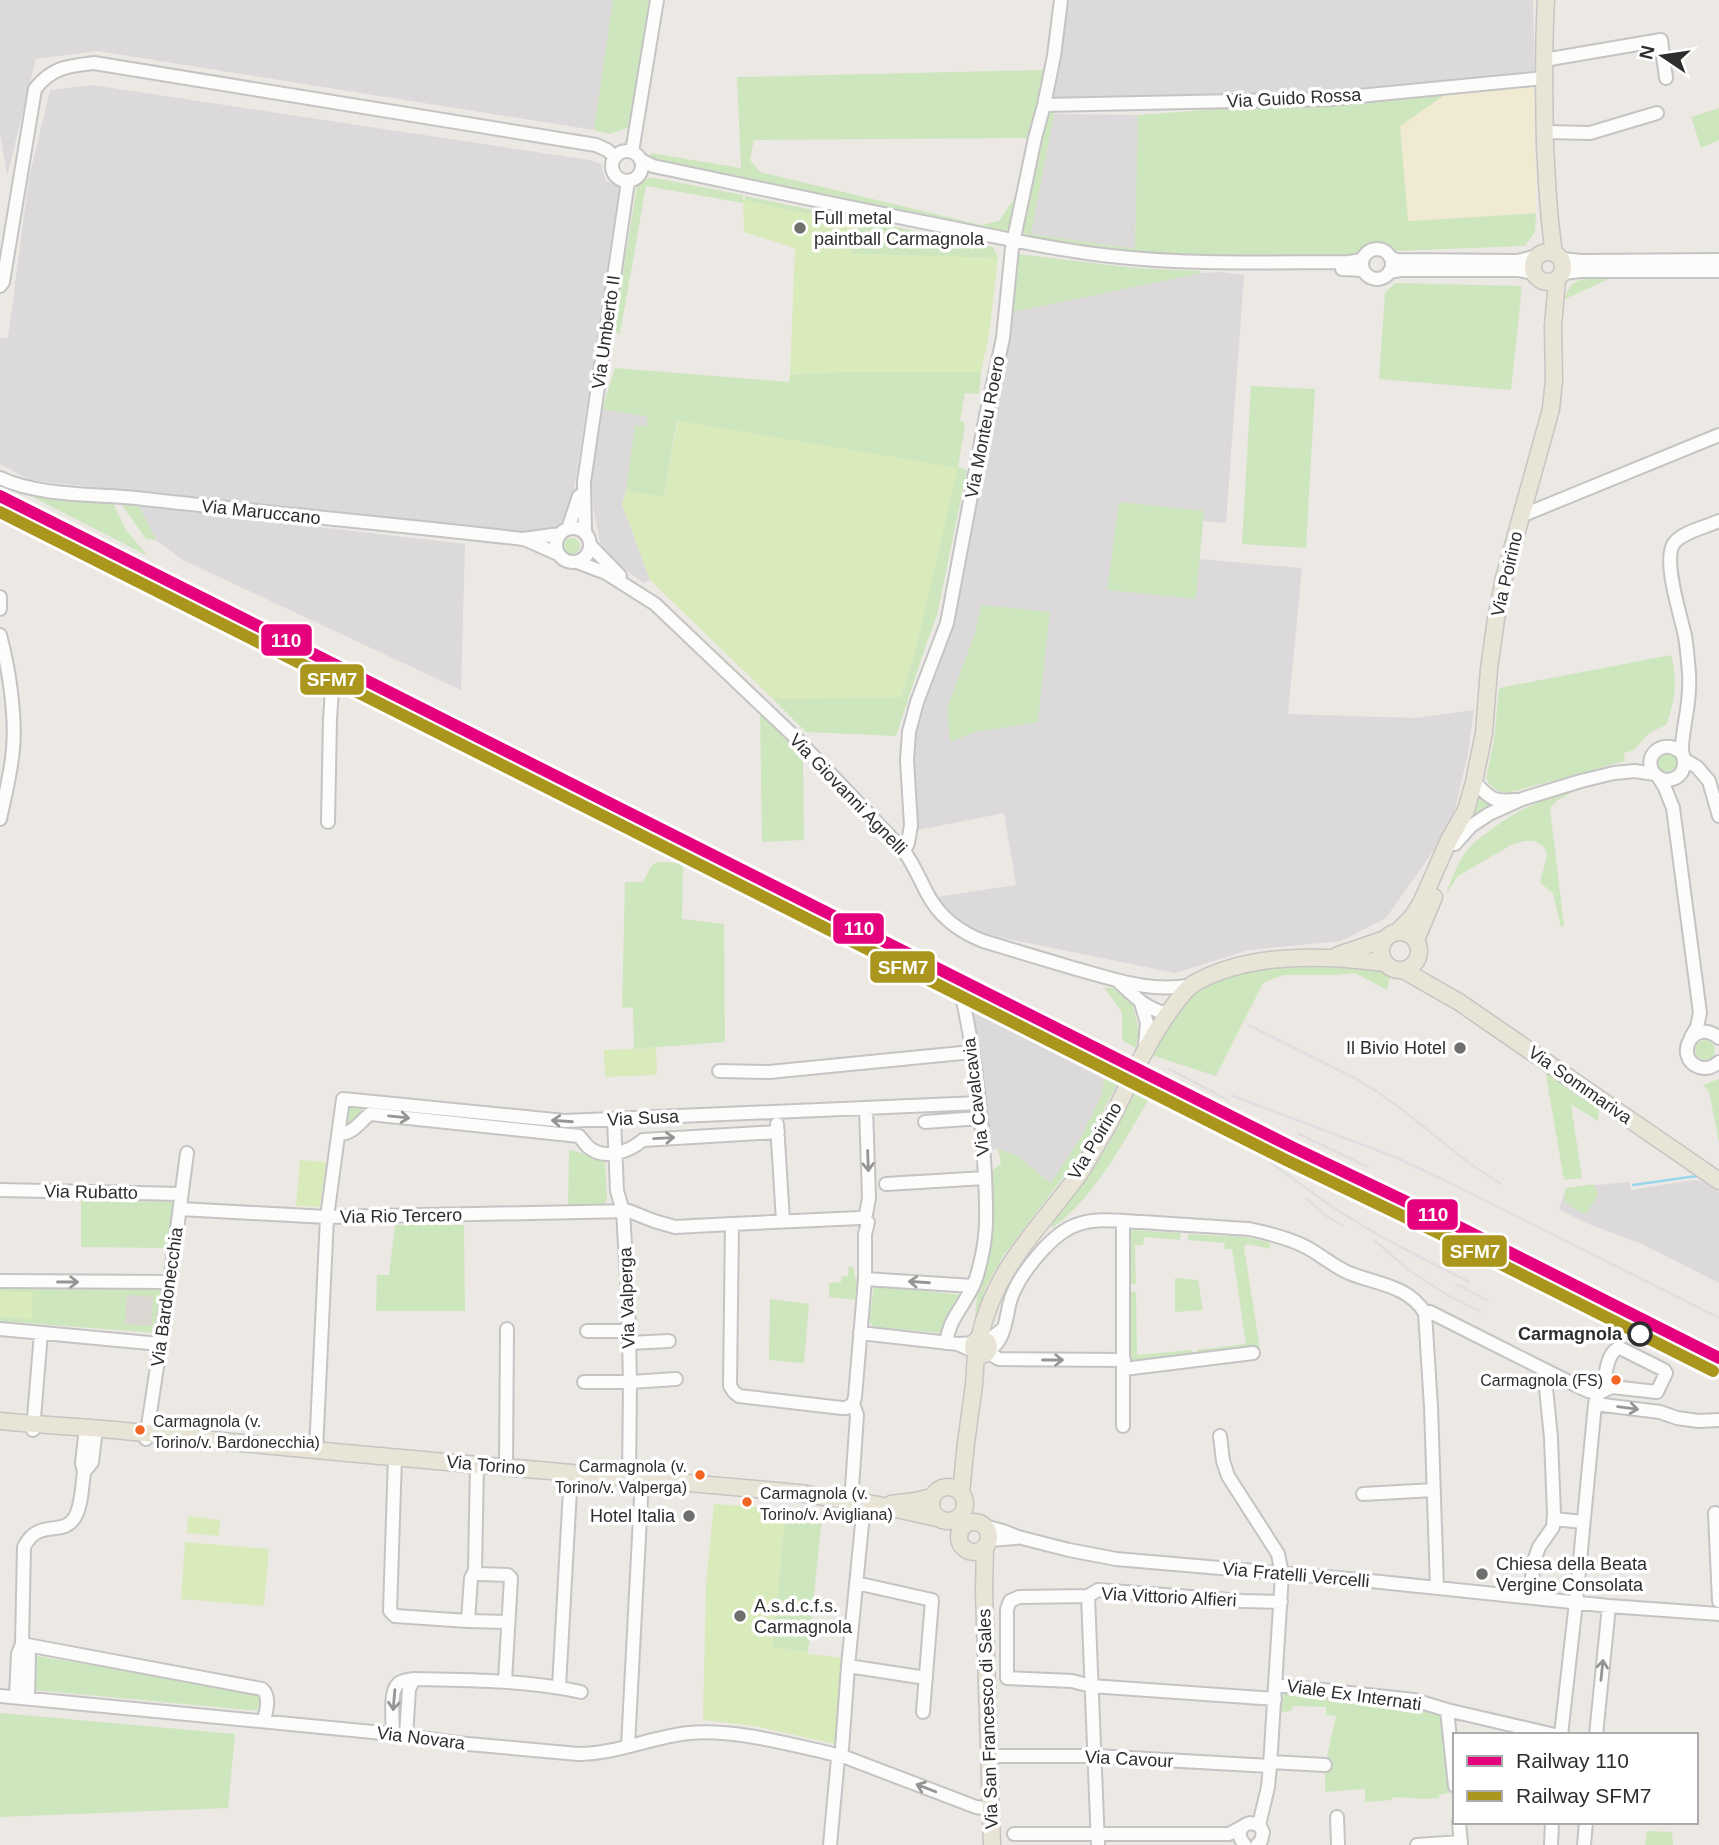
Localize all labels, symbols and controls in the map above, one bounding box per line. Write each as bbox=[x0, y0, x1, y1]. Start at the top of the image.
north arrow bbox=[1628, 21, 1698, 91]
text: N bbox=[1635, 43, 1659, 61]
street label: Via Guido Rossa bbox=[1226, 84, 1363, 112]
place label: Full metal paintball Carmagnola bbox=[814, 208, 985, 249]
marker: Full metal paintball Carmagnola bbox=[792, 220, 808, 236]
street label: Via Umberto II bbox=[588, 274, 624, 390]
street label: Via Monteu Roero bbox=[961, 354, 1009, 500]
street label: Via Maruccano bbox=[200, 496, 322, 528]
street label: Via Poirino bbox=[1488, 529, 1526, 619]
line badge: 110 bbox=[260, 623, 313, 657]
text: 110 bbox=[271, 630, 301, 651]
line badge: SFM7 bbox=[299, 663, 365, 696]
text: SFM7 bbox=[307, 669, 357, 690]
street label: Via Giovanni Agnelli bbox=[785, 730, 911, 858]
line badge: 110 bbox=[832, 912, 885, 945]
text: 110 bbox=[844, 918, 874, 939]
line badge: SFM7 bbox=[869, 950, 936, 984]
text: SFM7 bbox=[878, 957, 928, 978]
street label: Via Cavalcavia bbox=[959, 1036, 993, 1157]
place label: Il Bivio Hotel bbox=[1346, 1038, 1446, 1058]
marker: Il Bivio Hotel bbox=[1452, 1040, 1468, 1056]
street label: Via Sommariva bbox=[1524, 1042, 1636, 1129]
street label: Via Poirino bbox=[1064, 1099, 1126, 1183]
street label: Via Susa bbox=[607, 1106, 680, 1130]
one-way arrow bbox=[387, 1111, 410, 1124]
one-way arrow bbox=[551, 1114, 574, 1127]
one-way arrow bbox=[653, 1132, 676, 1145]
one-way arrow bbox=[862, 1150, 875, 1173]
street label: Via Rubatto bbox=[44, 1181, 138, 1203]
line badge: 110 bbox=[1406, 1198, 1459, 1231]
text: 110 bbox=[1418, 1204, 1448, 1225]
street label: Via Rio Tercero bbox=[340, 1205, 462, 1227]
street label: Via Bardonecchia bbox=[147, 1225, 187, 1368]
line badge: SFM7 bbox=[1441, 1234, 1508, 1268]
text: SFM7 bbox=[1450, 1241, 1500, 1262]
street label: Via Valperga bbox=[615, 1246, 639, 1349]
one-way arrow bbox=[56, 1275, 79, 1289]
one-way arrow bbox=[908, 1276, 931, 1289]
marker: Carmagnola bbox=[1628, 1322, 1652, 1346]
place label: Carmagnola bbox=[1518, 1324, 1623, 1344]
one-way arrow bbox=[1042, 1353, 1065, 1367]
place label: Carmagnola (FS) bbox=[1480, 1372, 1603, 1389]
marker: Carmagnola (FS) bbox=[1609, 1373, 1623, 1387]
one-way arrow bbox=[1616, 1401, 1638, 1414]
place label: Carmagnola (v. Torino/v. Bardonecchia) bbox=[153, 1413, 320, 1451]
marker: Carmagnola (v. Torino/v. Bardonecchia) bbox=[133, 1423, 147, 1437]
street label: Via Torino bbox=[446, 1452, 526, 1478]
place label: Carmagnola (v. Torino/v. Valperga) bbox=[555, 1458, 687, 1496]
marker: Carmagnola (v. Torino/v. Valperga) bbox=[693, 1468, 707, 1482]
place label: Carmagnola (v. Torino/v. Avigliana) bbox=[760, 1485, 893, 1523]
marker: Carmagnola (v. Torino/v. Avigliana) bbox=[740, 1495, 754, 1509]
place label: Hotel Italia bbox=[590, 1506, 676, 1526]
marker: Hotel Italia bbox=[681, 1508, 697, 1524]
place label: Chiesa della Beata Vergine Consolata bbox=[1496, 1554, 1648, 1595]
street label: Via Fratelli Vercelli bbox=[1222, 1559, 1370, 1591]
marker: Chiesa della Beata Vergine Consolata bbox=[1474, 1566, 1490, 1582]
street label: Via Vittorio Alfieri bbox=[1101, 1583, 1237, 1611]
place label: A.s.d.c.f.s. Carmagnola bbox=[754, 1596, 853, 1637]
marker: A.s.d.c.f.s. Carmagnola bbox=[732, 1608, 748, 1624]
street label: Via San Francesco di Sales bbox=[974, 1608, 1002, 1830]
one-way arrow bbox=[1596, 1660, 1609, 1682]
street label: Viale Ex Internati bbox=[1285, 1676, 1423, 1714]
one-way arrow bbox=[387, 1688, 400, 1711]
street label: Via Novara bbox=[376, 1723, 467, 1753]
legend bbox=[1453, 1733, 1698, 1824]
street label: Via Cavour bbox=[1084, 1747, 1174, 1771]
text: Railway 110 bbox=[1516, 1749, 1629, 1772]
one-way arrow bbox=[915, 1780, 937, 1793]
text: Railway SFM7 bbox=[1516, 1784, 1651, 1807]

